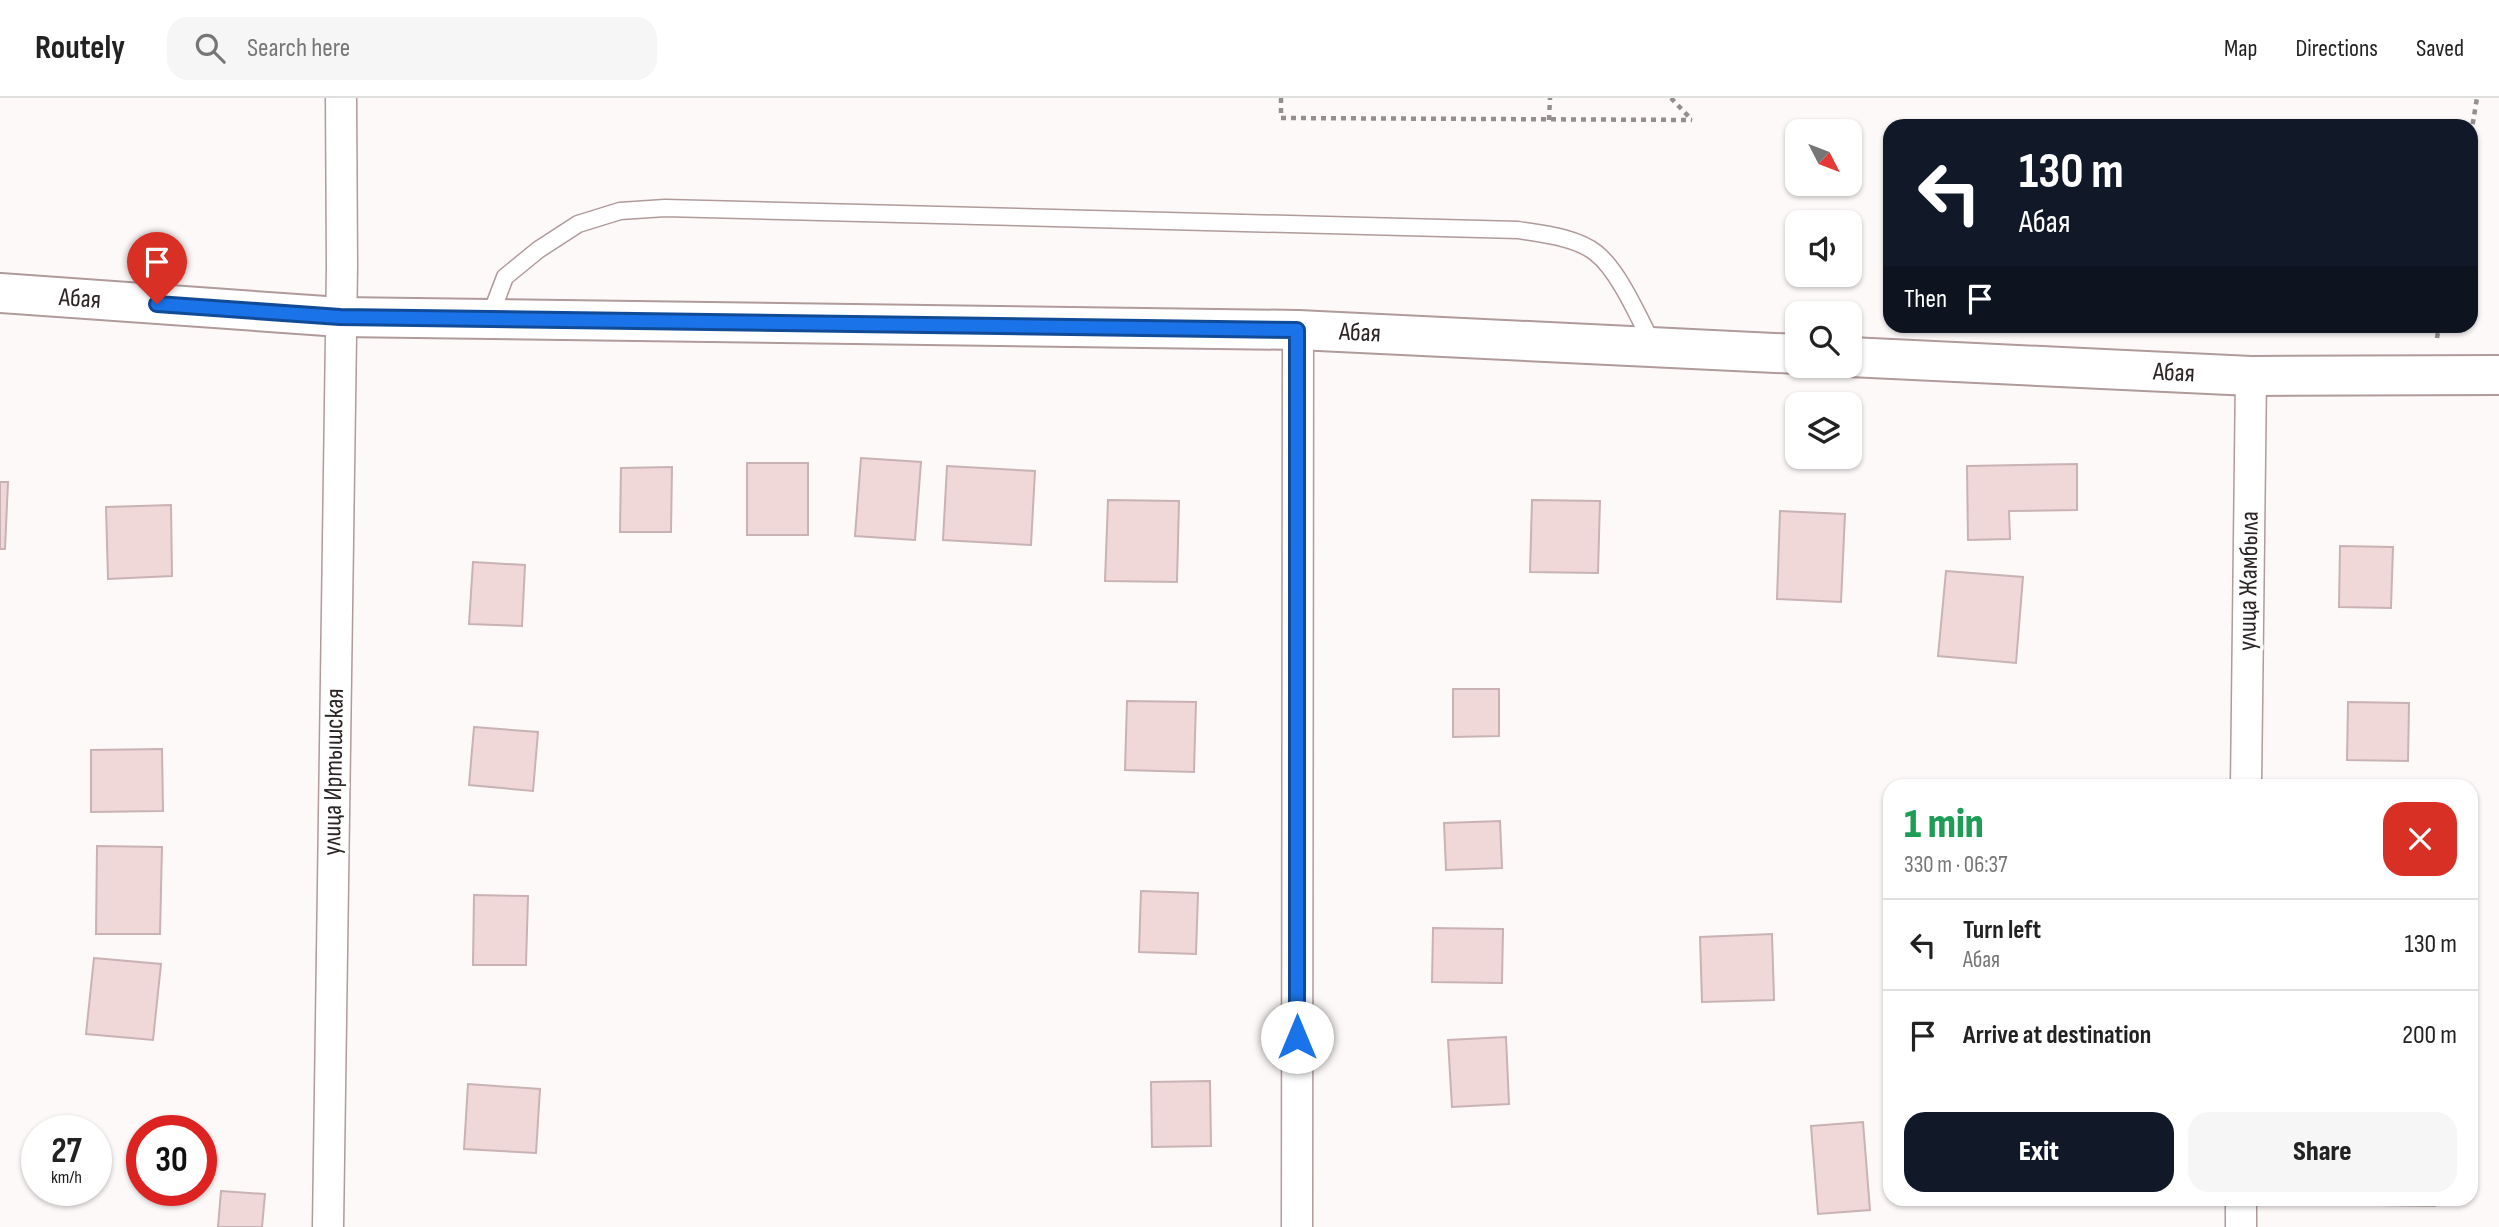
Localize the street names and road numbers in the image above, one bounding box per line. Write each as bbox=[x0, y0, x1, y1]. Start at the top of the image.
street label: Абая bbox=[57, 282, 102, 316]
street label: Абая bbox=[1337, 316, 1382, 350]
street label: Абая bbox=[2151, 356, 2196, 390]
street label: улица Жамбыла bbox=[2232, 511, 2266, 651]
street label: улица Иртышская bbox=[317, 688, 351, 856]

